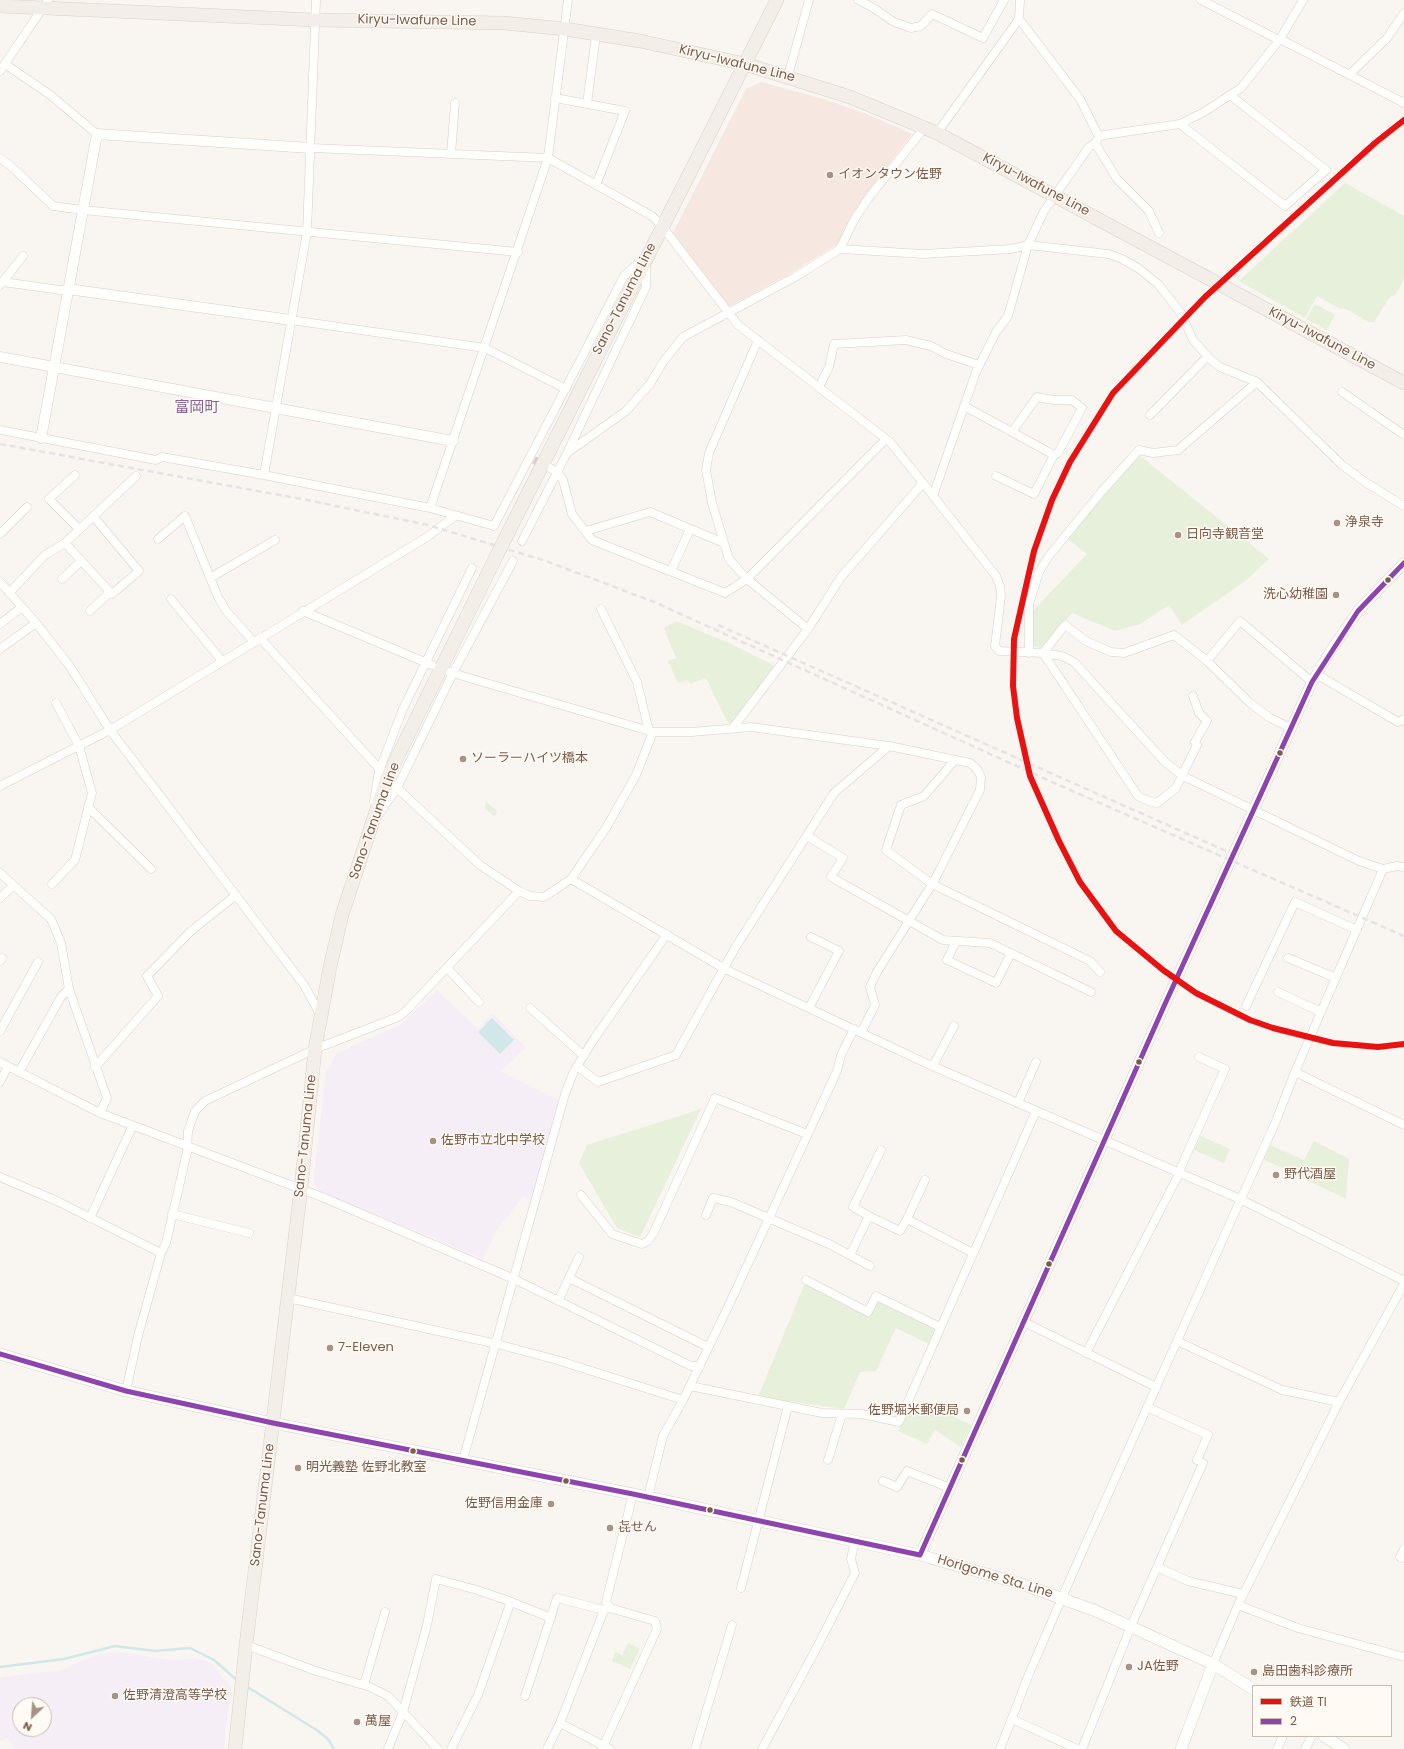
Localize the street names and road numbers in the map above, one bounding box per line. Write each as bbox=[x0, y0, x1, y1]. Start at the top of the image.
street label: Kiryu-Iwafune Line bbox=[357, 12, 477, 30]
street label: Kiryu-Iwafune Line bbox=[677, 42, 797, 86]
street label: Kiryu-Iwafune Line bbox=[980, 150, 1092, 220]
street label: Sano-Tanuma Line bbox=[590, 240, 660, 358]
street label: Kiryu-Iwafune Line bbox=[1266, 304, 1378, 374]
street label: Sano-Tanuma Line bbox=[347, 760, 403, 882]
street label: Sano-Tanuma Line bbox=[292, 1074, 320, 1198]
street label: Sano-Tanuma Line bbox=[248, 1443, 278, 1567]
street label: Horigome Sta. Line bbox=[935, 1552, 1055, 1602]

